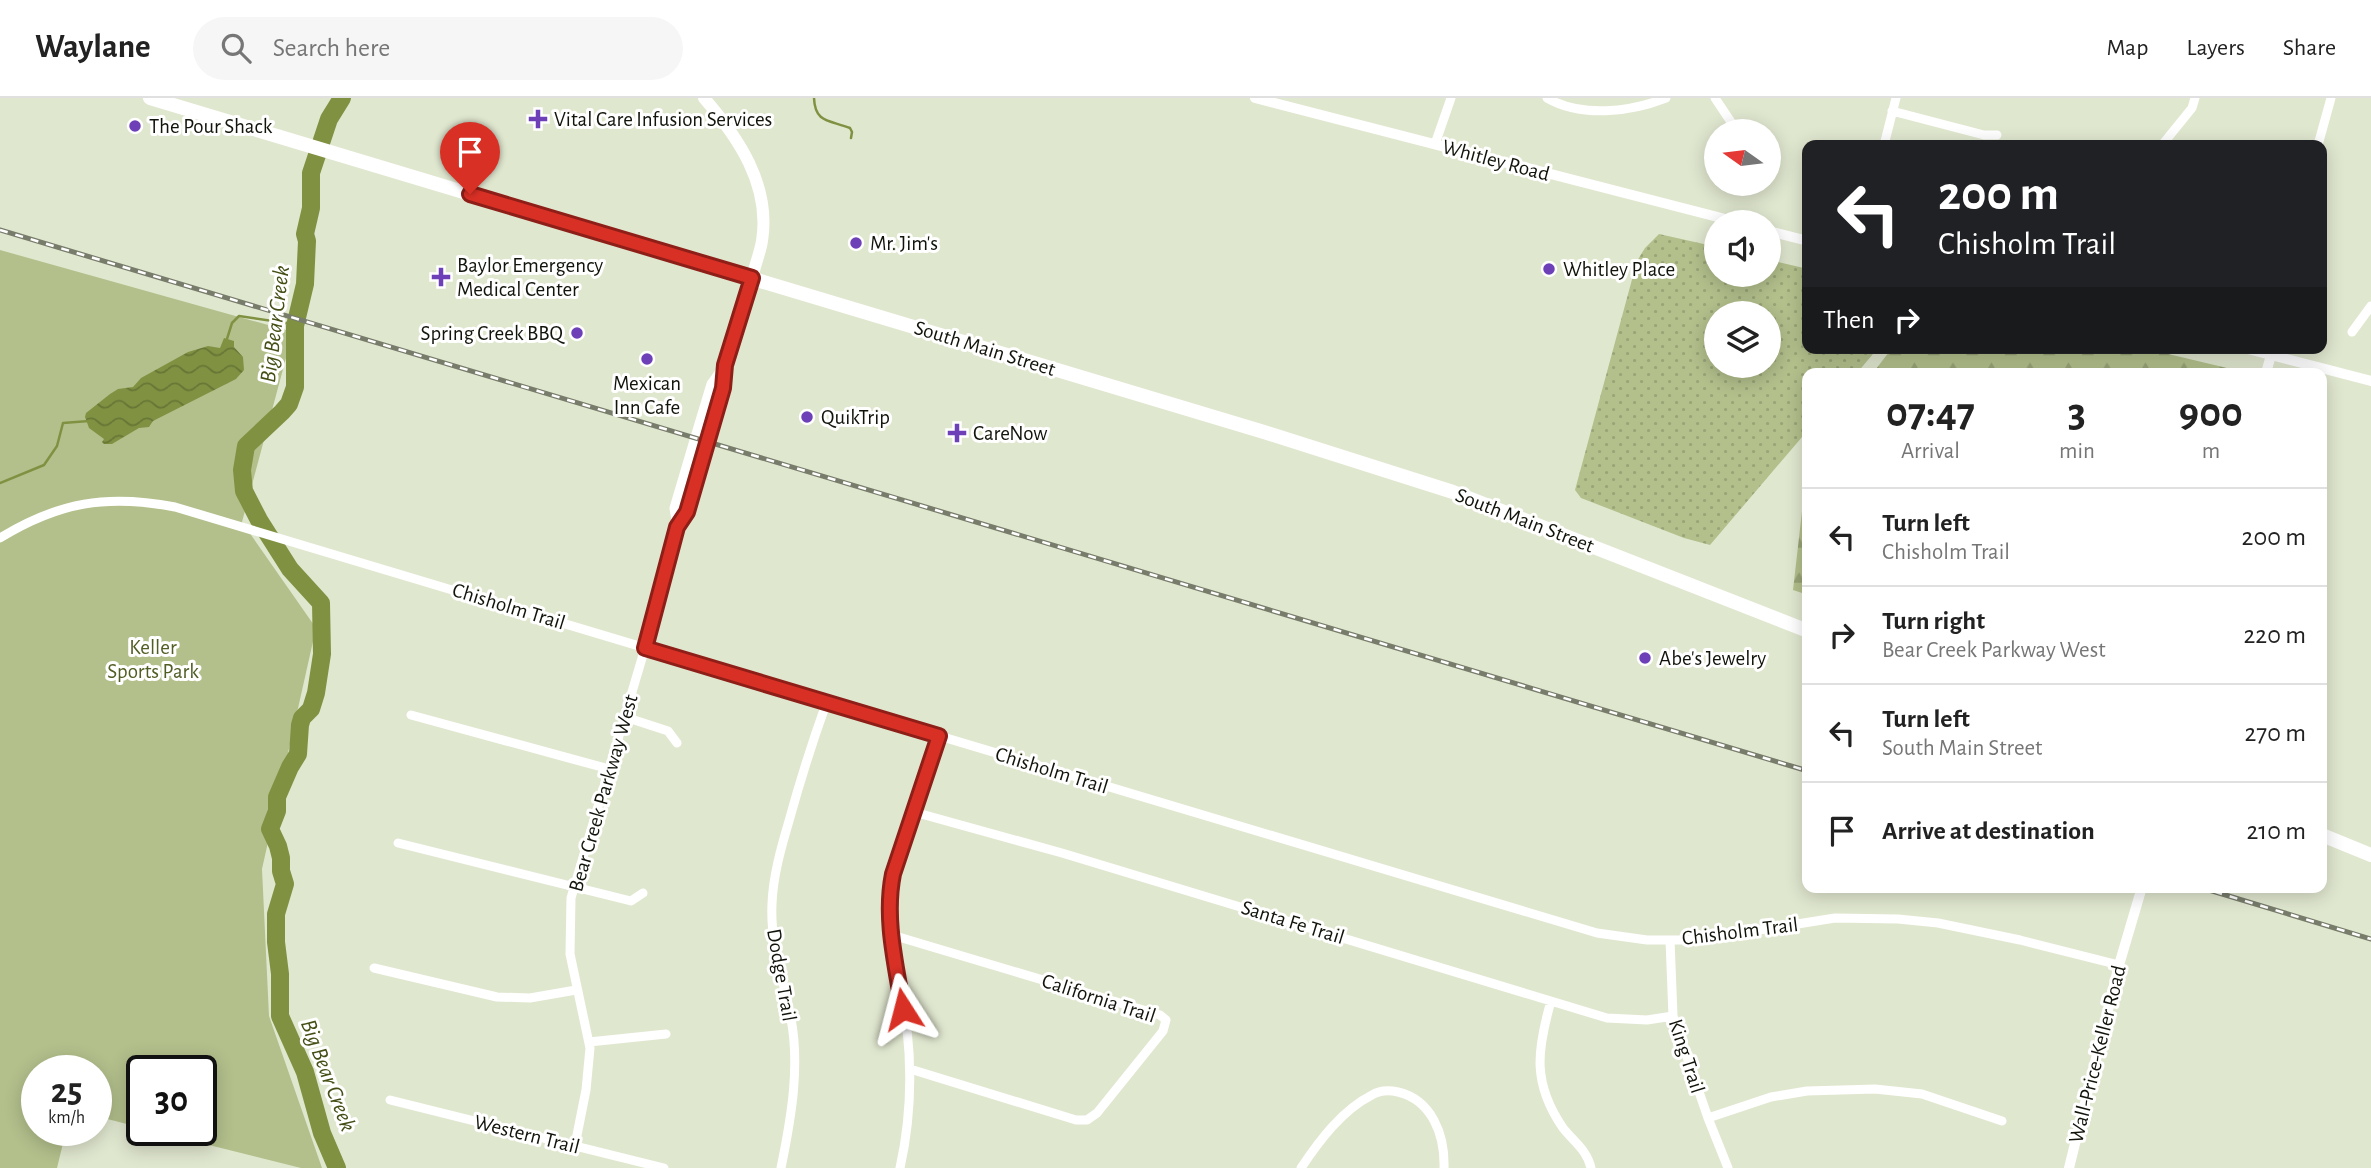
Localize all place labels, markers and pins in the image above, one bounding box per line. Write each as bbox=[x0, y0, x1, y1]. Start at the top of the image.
marker: Vital Care Infusion Services bbox=[528, 109, 548, 129]
place label: Vital Care Infusion Services bbox=[554, 109, 772, 130]
place label: The Pour Shack bbox=[149, 116, 273, 137]
marker: The Pour Shack bbox=[127, 118, 143, 134]
pin bbox=[440, 122, 500, 194]
place label: Mr. Jim's bbox=[870, 233, 938, 254]
marker: Mr. Jim's bbox=[848, 235, 864, 251]
place label: Baylor Emergency Medical Center bbox=[457, 255, 603, 300]
place label: Whitley Place bbox=[1563, 259, 1675, 280]
marker: Whitley Place bbox=[1541, 261, 1557, 277]
marker: Baylor Emergency Medical Center bbox=[431, 267, 451, 287]
place label: Spring Creek BBQ bbox=[421, 323, 566, 344]
marker: Spring Creek BBQ bbox=[569, 325, 585, 341]
marker: Mexican Inn Cafe bbox=[639, 351, 655, 367]
place label: Mexican Inn Cafe bbox=[613, 373, 681, 418]
place label: QuikTrip bbox=[821, 407, 890, 428]
marker: QuikTrip bbox=[799, 409, 815, 425]
marker: CareNow bbox=[947, 423, 967, 443]
place label: CareNow bbox=[973, 423, 1047, 444]
place label: Abe's Jewelry bbox=[1659, 648, 1766, 669]
marker: Abe's Jewelry bbox=[1637, 650, 1653, 666]

